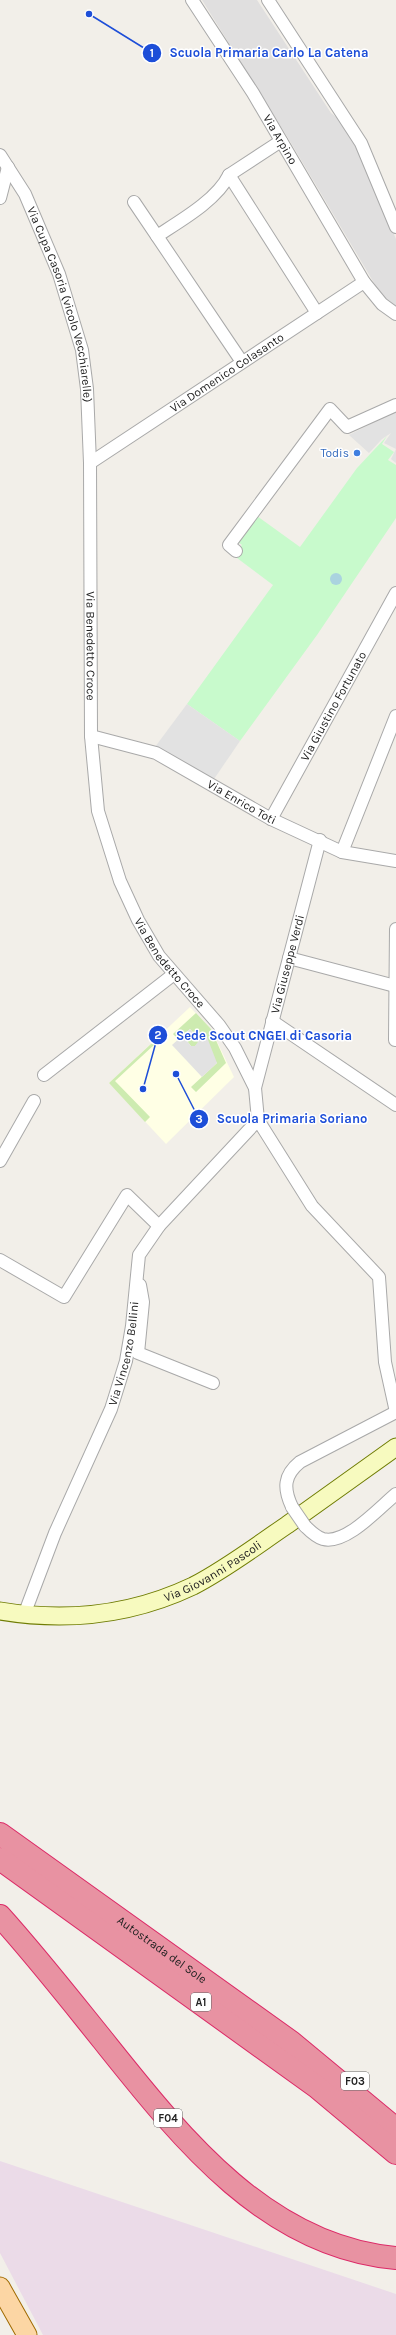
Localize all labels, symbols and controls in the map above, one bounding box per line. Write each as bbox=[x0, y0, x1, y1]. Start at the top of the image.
callout: Scuola Primaria Carlo La Catena bbox=[142, 40, 377, 65]
text: Scuola Primaria Carlo La Catena bbox=[169, 45, 369, 60]
text: 1 bbox=[150, 46, 154, 60]
street label: Via Arpino bbox=[260, 112, 300, 167]
street label: Via Cupa Casoria (vicolo Vecchiarelle) bbox=[24, 204, 95, 403]
street label: Via Domenico Colasanto bbox=[167, 330, 286, 415]
place label: Todis bbox=[320, 446, 349, 460]
marker: Todis bbox=[352, 448, 362, 458]
street label: Via Benedetto Croce bbox=[83, 591, 98, 701]
street label: Via Giustino Fortunato bbox=[298, 649, 369, 763]
street label: Via Enrico Toti bbox=[205, 777, 278, 827]
street label: Via Giuseppe Verdi bbox=[268, 913, 307, 1015]
street label: Via Benedetto Croce bbox=[131, 915, 208, 1011]
callout: Sede Scout CNGEI di Casoria bbox=[148, 1023, 360, 1048]
text: 2 bbox=[154, 1028, 162, 1042]
text: Sede Scout CNGEI di Casoria bbox=[176, 1028, 352, 1043]
callout: Scuola Primaria Soriano bbox=[189, 1106, 375, 1131]
text: Scuola Primaria Soriano bbox=[217, 1111, 367, 1126]
text: 3 bbox=[195, 1112, 203, 1126]
street label: Via Vincenzo Bellini bbox=[105, 1300, 141, 1407]
street label: Via Giovanni Pascoli bbox=[162, 1538, 264, 1604]
street label: Autostrada del Sole bbox=[114, 1913, 209, 1986]
road number: A1 bbox=[191, 1993, 211, 2011]
road number: F03 bbox=[341, 2072, 369, 2090]
road number: F04 bbox=[154, 2109, 182, 2127]

